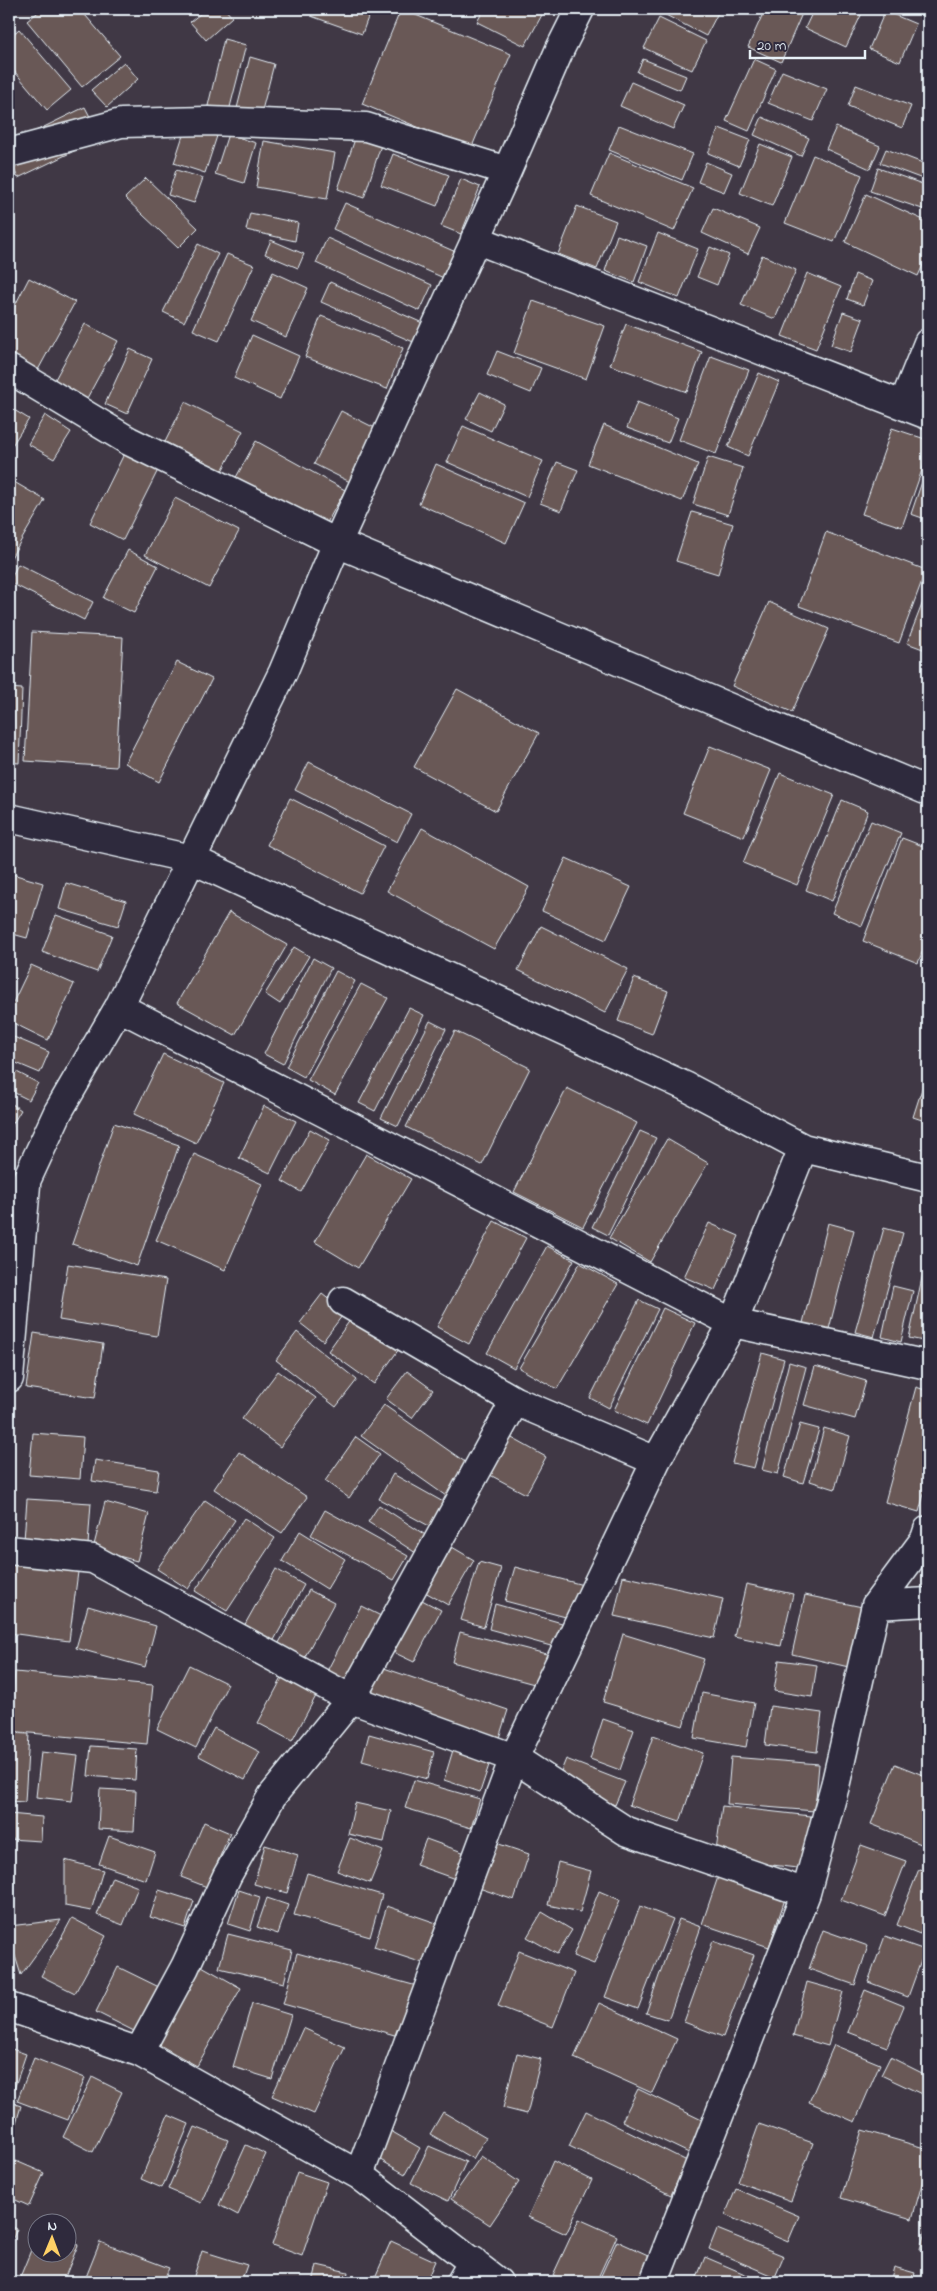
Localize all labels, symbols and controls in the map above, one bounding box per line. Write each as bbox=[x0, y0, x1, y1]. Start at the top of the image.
scale bar bbox=[750, 28, 864, 60]
text: 20 m bbox=[757, 35, 787, 57]
north arrow bbox=[28, 2214, 78, 2264]
text: N bbox=[47, 2216, 57, 2237]

